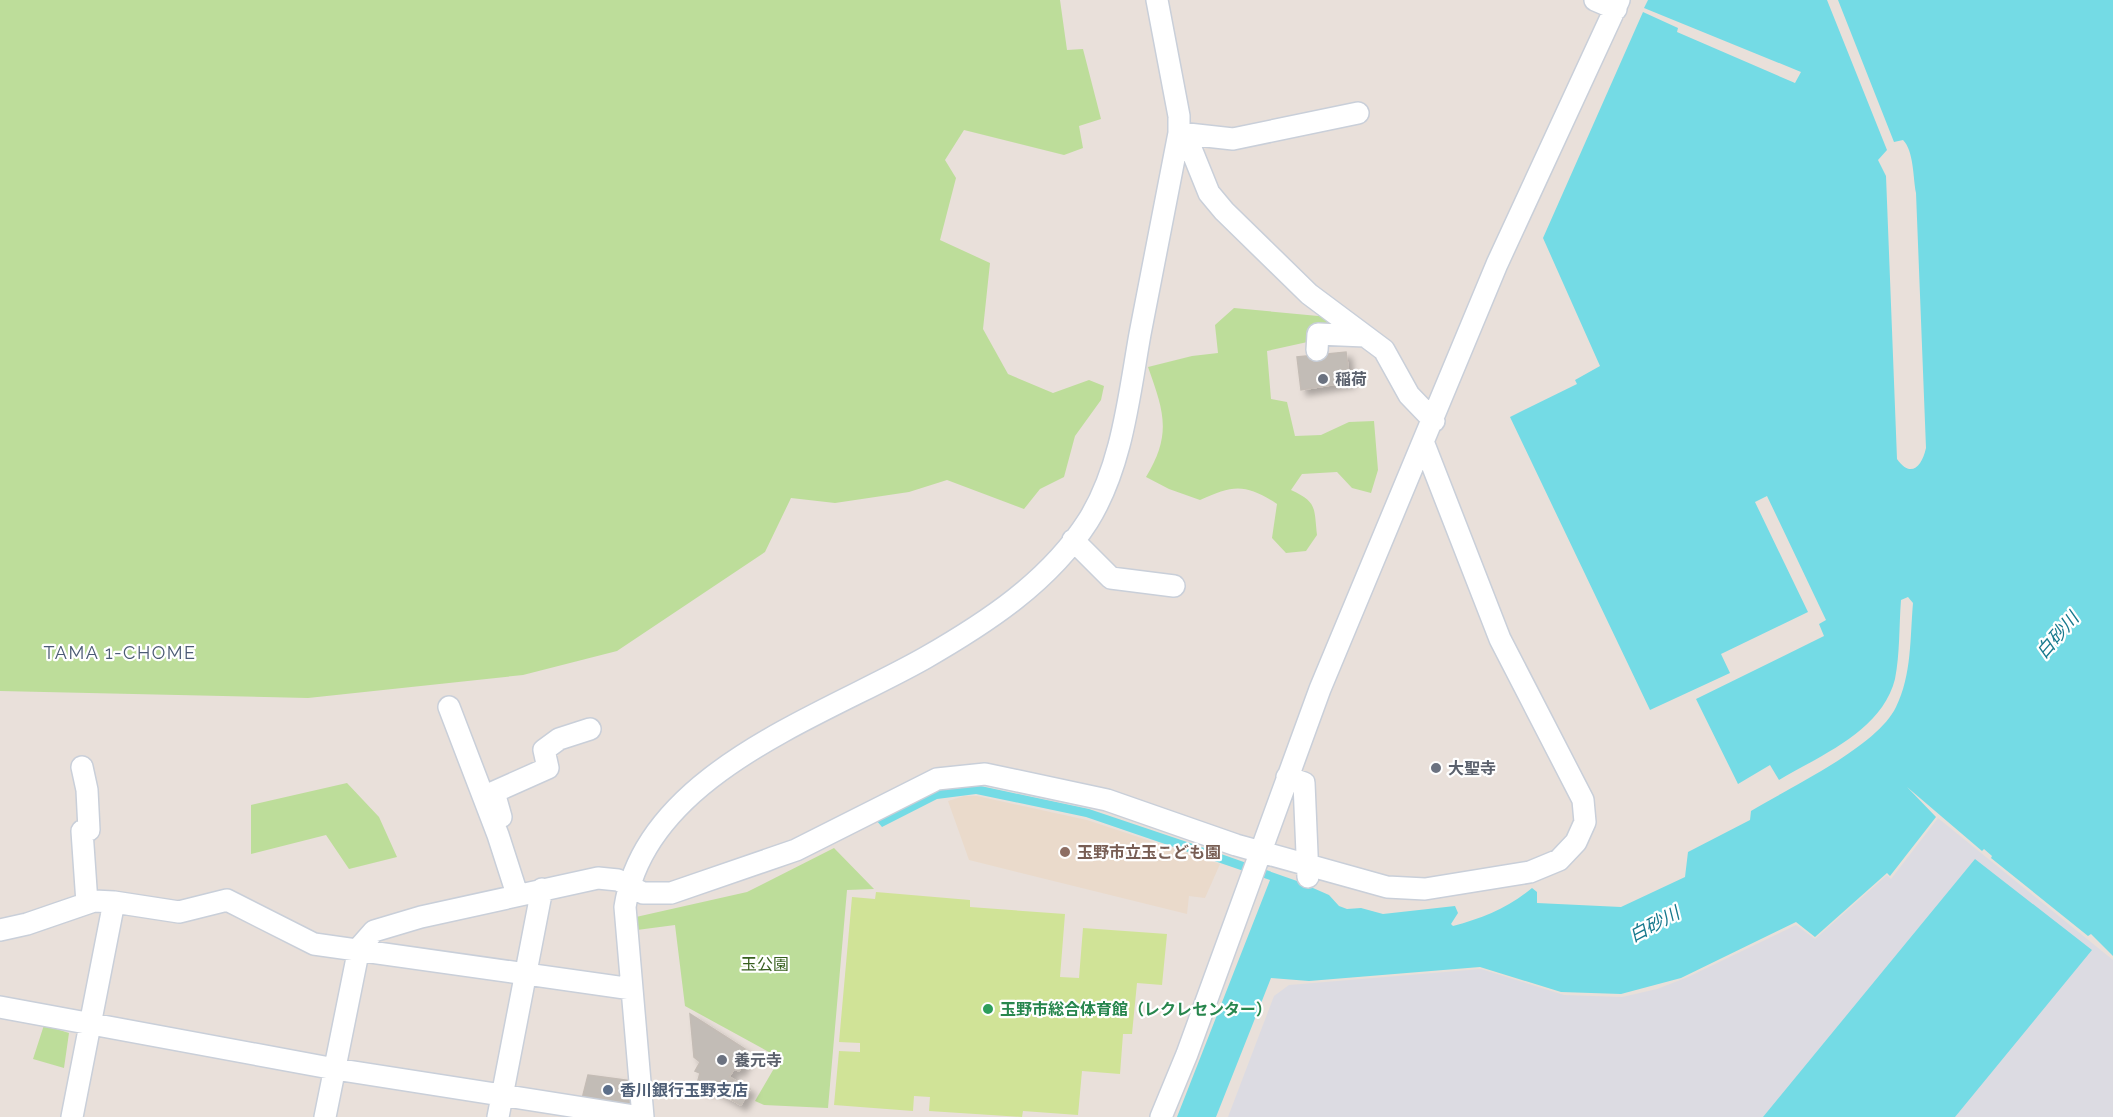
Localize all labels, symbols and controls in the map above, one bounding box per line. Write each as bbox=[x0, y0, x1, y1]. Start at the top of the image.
place label: 稲荷 bbox=[1335, 370, 1367, 389]
marker: 稲荷 bbox=[1316, 372, 1330, 386]
water label: 白砂川 bbox=[2031, 606, 2084, 662]
district label: TAMA 1-CHOME bbox=[44, 642, 196, 663]
place label: 大聖寺 bbox=[1448, 759, 1496, 778]
marker: 大聖寺 bbox=[1429, 761, 1443, 775]
place label: 玉野市立玉こども園 bbox=[1077, 843, 1221, 862]
marker: 玉野市立玉こども園 bbox=[1058, 845, 1072, 859]
water label: 白砂川 bbox=[1625, 901, 1685, 946]
park label: 玉公園 bbox=[741, 955, 789, 974]
place label: 玉野市総合体育館（レクレセンター） bbox=[1000, 1000, 1272, 1019]
marker: 玉野市総合体育館（レクレセンター） bbox=[981, 1002, 995, 1016]
place label: 養元寺 bbox=[734, 1051, 782, 1070]
marker: 養元寺 bbox=[715, 1053, 729, 1067]
place label: 香川銀行玉野支店 bbox=[620, 1081, 748, 1100]
marker: 香川銀行玉野支店 bbox=[601, 1083, 615, 1097]

